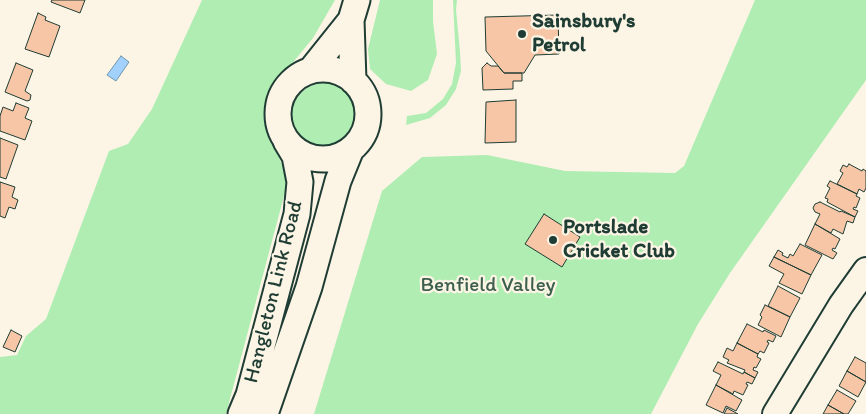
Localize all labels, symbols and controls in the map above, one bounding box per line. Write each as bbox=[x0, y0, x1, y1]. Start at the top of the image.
place label: Sainsbury's Petrol bbox=[532, 9, 636, 59]
marker: Sainsbury's Petrol bbox=[516, 28, 528, 40]
street label: Hangleton Link Road bbox=[239, 198, 309, 386]
place label: Portslade Cricket Club bbox=[563, 215, 675, 265]
marker: Portslade Cricket Club bbox=[547, 234, 559, 246]
park label: Benfield Valley bbox=[420, 273, 556, 299]

